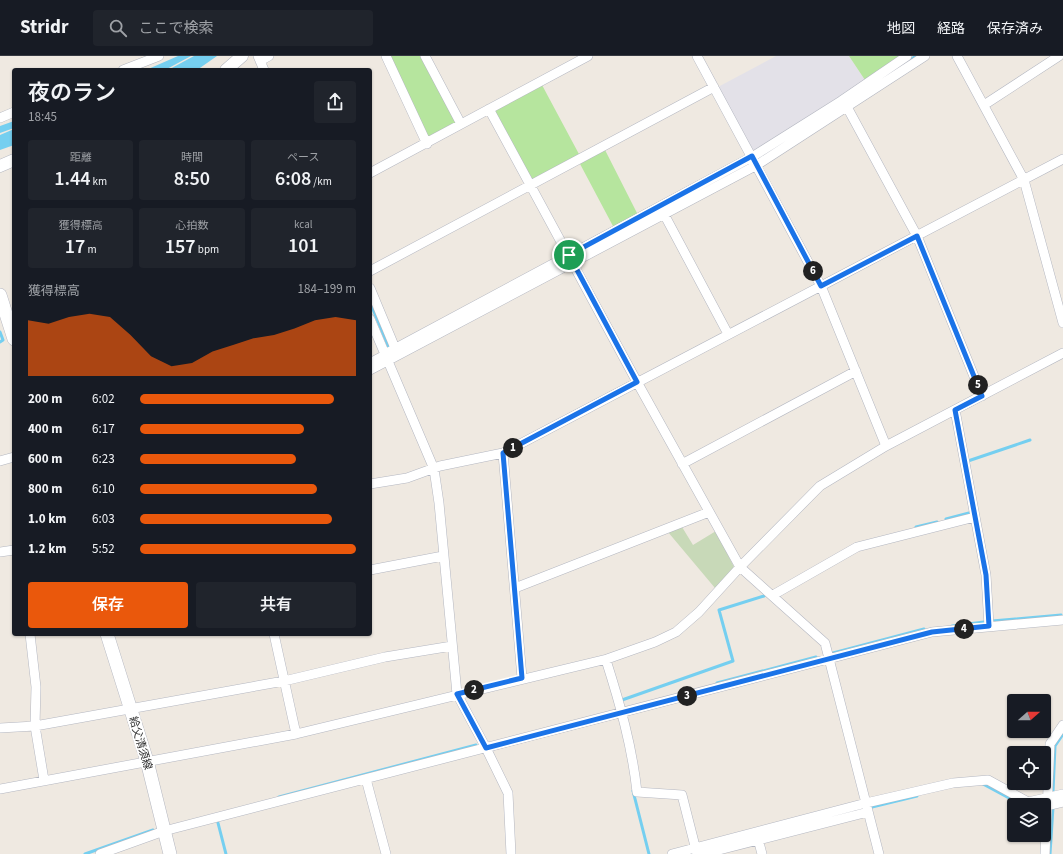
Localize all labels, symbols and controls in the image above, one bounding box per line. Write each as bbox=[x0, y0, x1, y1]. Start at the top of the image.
search box bbox=[93, 10, 373, 46]
text: Stridr bbox=[20, 14, 69, 41]
icon: search bbox=[107, 17, 129, 39]
text: ここで検索 bbox=[139, 18, 214, 39]
text: 地図 bbox=[887, 19, 915, 39]
text: 経路 bbox=[937, 19, 965, 39]
text: 保存済み bbox=[987, 19, 1043, 39]
text: 夜のラン bbox=[28, 77, 116, 109]
button: share bbox=[314, 81, 356, 123]
text: 18:45 bbox=[28, 108, 57, 126]
text: 距離 bbox=[70, 150, 92, 165]
text: 時間 bbox=[181, 150, 203, 165]
text: ペース bbox=[287, 150, 320, 165]
text: 1.44 bbox=[54, 165, 90, 193]
text: 8:50 bbox=[174, 165, 210, 193]
text: 6:08 bbox=[275, 165, 311, 193]
text: km bbox=[90, 174, 107, 189]
text: /km bbox=[311, 174, 332, 189]
text: kcal bbox=[294, 217, 313, 232]
text: 獲得標高 bbox=[59, 218, 103, 233]
text: 心拍数 bbox=[175, 218, 208, 233]
text: 101 bbox=[288, 232, 319, 260]
text: 17 bbox=[65, 233, 85, 261]
text: 157 bbox=[165, 233, 196, 261]
pin bbox=[552, 238, 586, 272]
text: m bbox=[85, 242, 97, 257]
text: bpm bbox=[196, 242, 219, 257]
icon: arrive bbox=[558, 244, 580, 266]
pin: 6 bbox=[803, 261, 823, 281]
text: 6 bbox=[810, 263, 816, 278]
text: 184–199 m bbox=[298, 280, 356, 298]
text: 獲得標高 bbox=[28, 282, 80, 300]
pin: 5 bbox=[968, 375, 988, 395]
text: 5 bbox=[975, 377, 981, 392]
text: 200 m bbox=[28, 390, 62, 408]
text: 6:02 bbox=[92, 390, 115, 408]
text: 400 m bbox=[28, 420, 62, 438]
text: 6:17 bbox=[92, 420, 115, 438]
pin: 1 bbox=[503, 438, 523, 458]
text: 1 bbox=[510, 440, 516, 455]
text: 600 m bbox=[28, 450, 62, 468]
text: 6:23 bbox=[92, 450, 115, 468]
text: 800 m bbox=[28, 480, 62, 498]
text: 6:10 bbox=[92, 480, 115, 498]
text: 1.0 km bbox=[28, 510, 67, 528]
text: 6:03 bbox=[92, 510, 115, 528]
text: 1.2 km bbox=[28, 540, 67, 558]
text: 5:52 bbox=[92, 540, 115, 558]
button: 保存 bbox=[28, 582, 188, 628]
button: 共有 bbox=[196, 582, 356, 628]
pin: 4 bbox=[954, 619, 974, 639]
text: 4 bbox=[961, 621, 967, 636]
pin: 2 bbox=[464, 680, 484, 700]
text: 2 bbox=[471, 682, 477, 697]
pin: 3 bbox=[677, 686, 697, 706]
text: 3 bbox=[684, 688, 690, 703]
north arrow bbox=[1007, 694, 1051, 738]
map controls bbox=[1007, 694, 1051, 842]
street label: 給父清須線 bbox=[125, 715, 156, 772]
button: locate bbox=[1007, 746, 1051, 790]
button: layers bbox=[1007, 798, 1051, 842]

